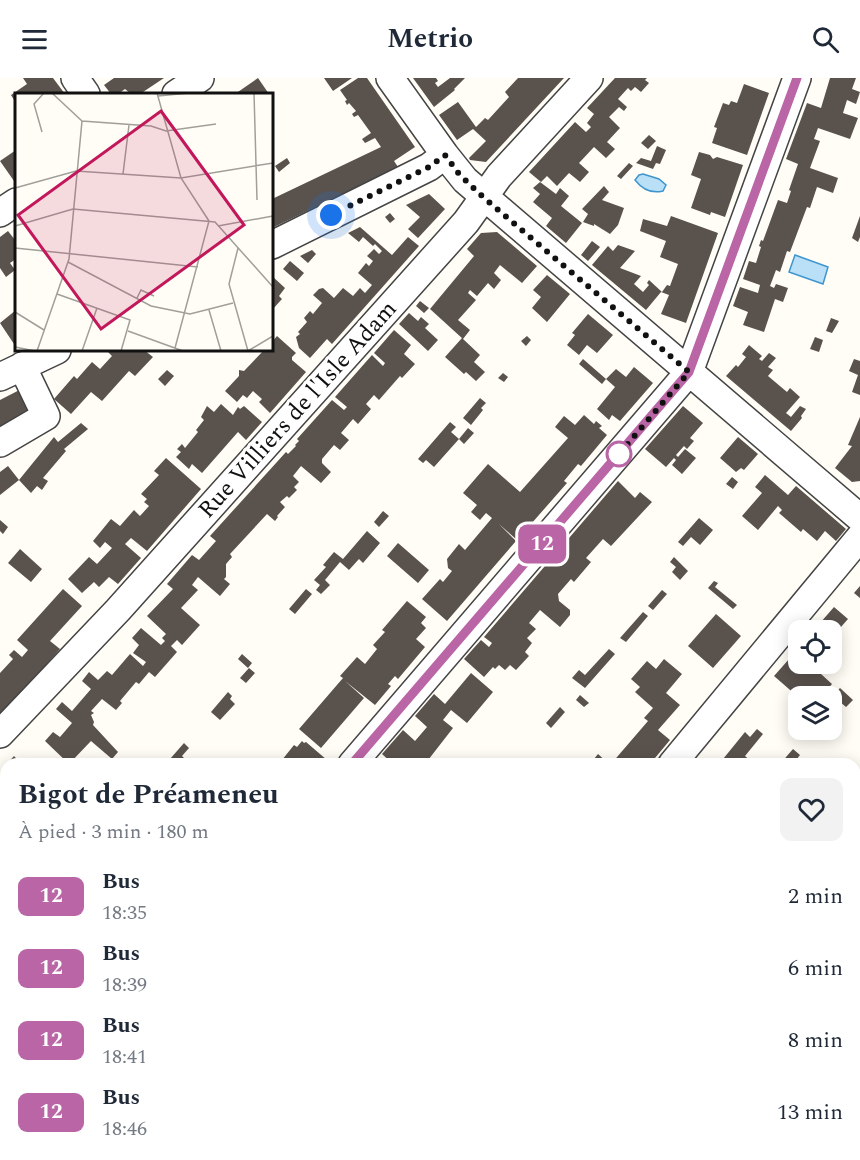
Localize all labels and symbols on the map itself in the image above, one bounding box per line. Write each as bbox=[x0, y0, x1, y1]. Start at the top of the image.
inset map bbox=[15, 93, 273, 351]
your location bbox=[316, 200, 346, 230]
street label: Rue Villiers de l'Isle Adam bbox=[190, 292, 406, 527]
unlabelled marker bbox=[606, 441, 632, 467]
line badge: 12 bbox=[515, 524, 569, 564]

